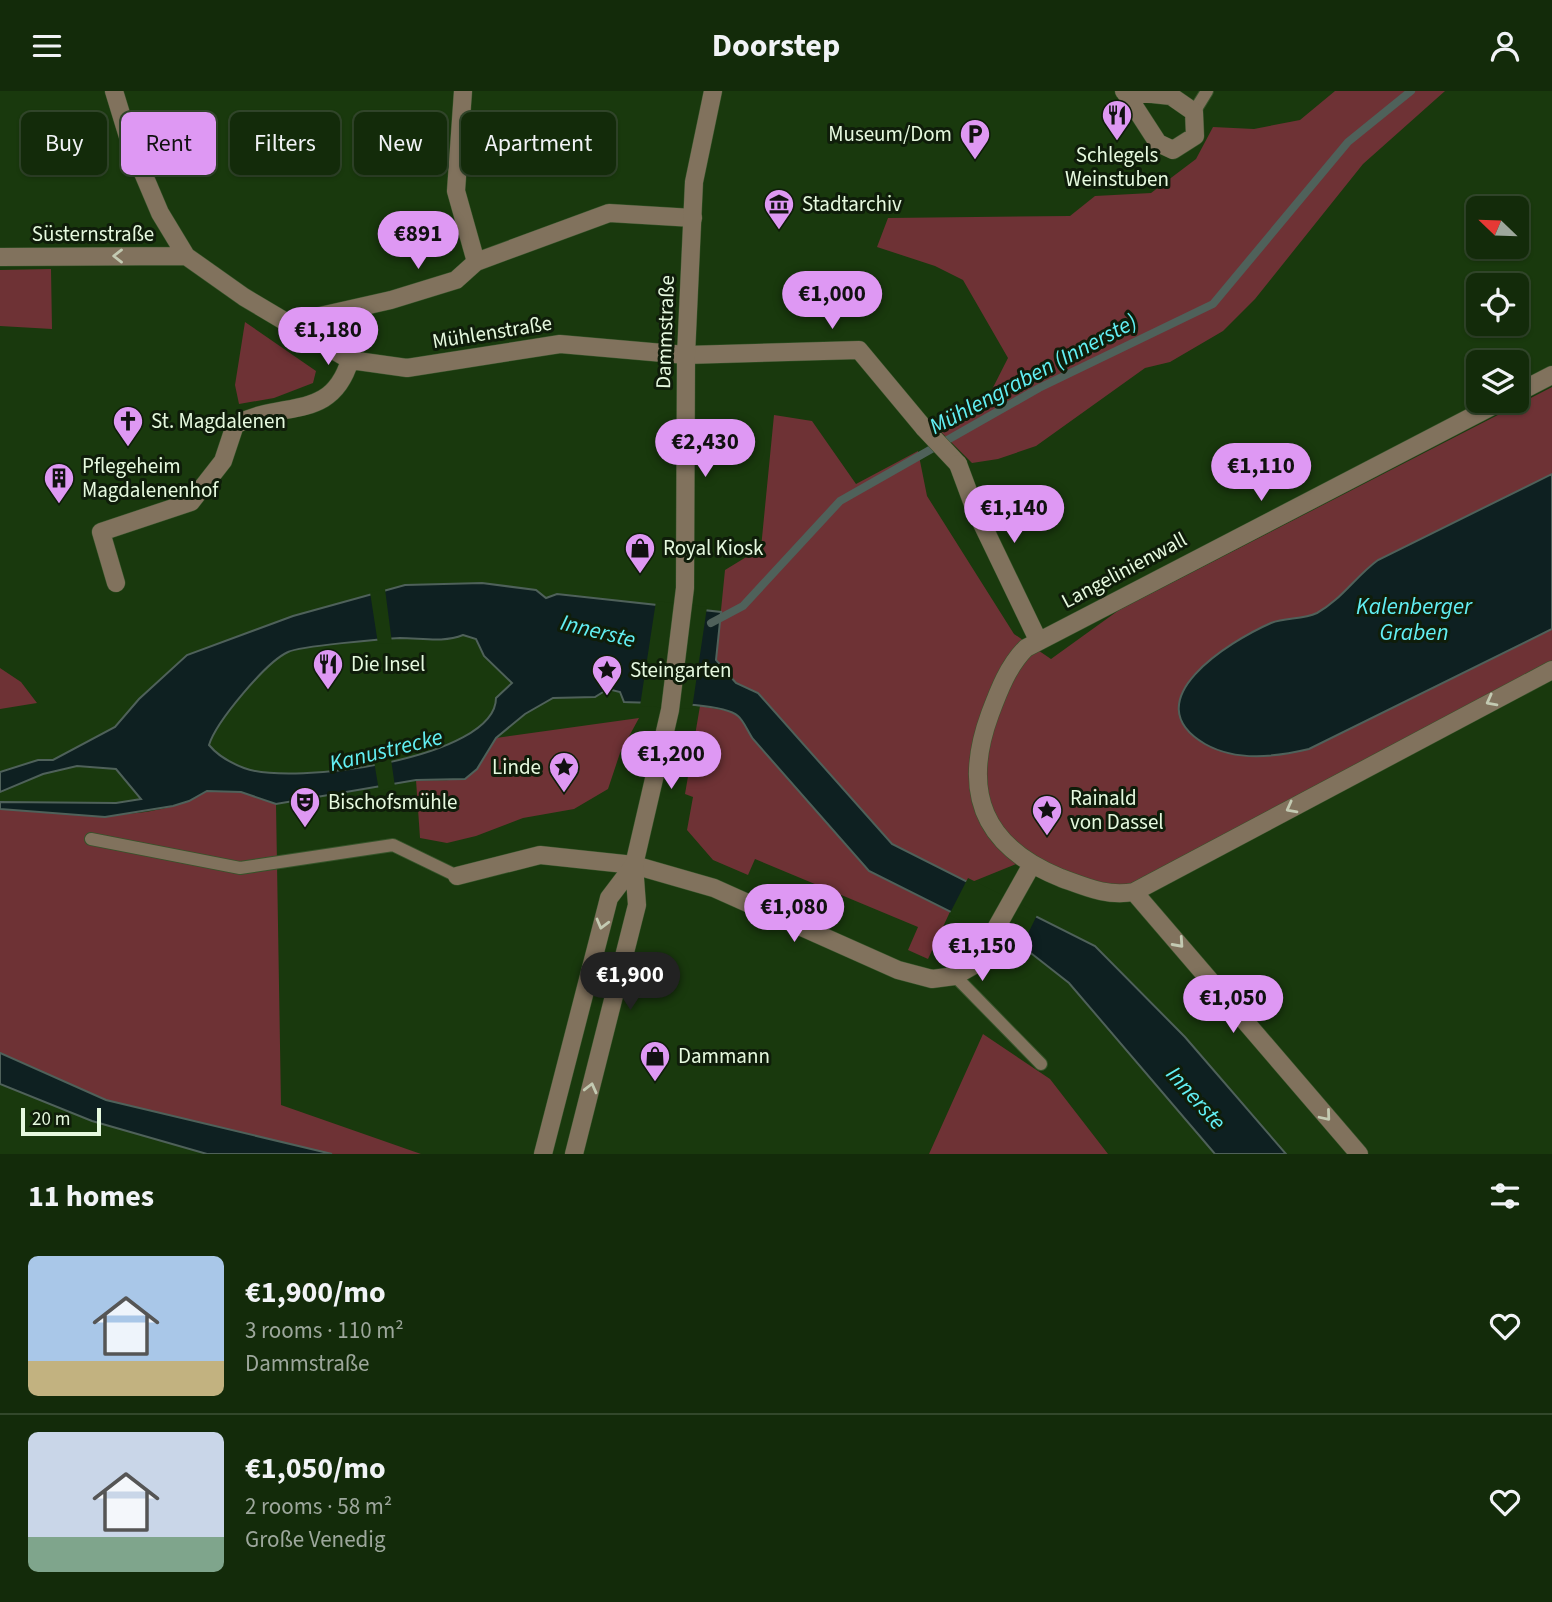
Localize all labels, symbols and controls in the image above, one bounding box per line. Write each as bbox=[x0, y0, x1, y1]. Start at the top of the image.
text: Doorstep bbox=[712, 23, 840, 69]
icon: menu bbox=[28, 27, 66, 65]
icon: person bbox=[1486, 27, 1524, 65]
restaurant icon: Schlegels Weinstuben bbox=[1100, 98, 1134, 142]
chip: Buy bbox=[21, 112, 107, 175]
chip: Rent bbox=[121, 112, 216, 175]
chip: Filters bbox=[230, 112, 340, 175]
chip: New bbox=[354, 112, 447, 175]
chip: Apartment bbox=[461, 112, 616, 175]
parking icon: Museum/Dom bbox=[958, 117, 992, 161]
place label: Museum/Dom bbox=[828, 119, 952, 149]
place label: Schlegels Weinstuben bbox=[1065, 140, 1169, 194]
museum icon: Stadtarchiv bbox=[762, 187, 796, 231]
place label: Stadtarchiv bbox=[802, 189, 902, 219]
north arrow bbox=[1466, 196, 1530, 259]
map controls bbox=[1466, 196, 1529, 413]
pin: €891 bbox=[377, 211, 459, 271]
text: €891 bbox=[394, 217, 442, 250]
street label: Süsternstraße bbox=[32, 219, 154, 249]
one-way arrow bbox=[112, 248, 123, 264]
pin: €1,000 bbox=[775, 271, 889, 331]
button: locate bbox=[1466, 273, 1529, 336]
street label: Dammstraße bbox=[648, 275, 682, 389]
text: €1,000 bbox=[798, 277, 866, 310]
water label: Mühlengraben (Innerste) bbox=[923, 305, 1143, 443]
pin: €1,180 bbox=[271, 307, 385, 367]
street label: Mühlenstraße bbox=[430, 308, 554, 356]
text: €1,180 bbox=[294, 313, 362, 346]
button: layers bbox=[1466, 350, 1529, 413]
church icon: St. Magdalenen bbox=[111, 404, 145, 448]
place label: St. Magdalenen bbox=[151, 406, 286, 436]
pin: €2,430 bbox=[648, 419, 762, 479]
text: €2,430 bbox=[671, 425, 739, 458]
pin: €1,110 bbox=[1204, 443, 1318, 503]
text: €1,110 bbox=[1227, 449, 1295, 482]
place label: Pflegeheim Magdalenenhof bbox=[82, 451, 219, 505]
building icon: Pflegeheim Magdalenenhof bbox=[42, 461, 76, 505]
pin: €1,140 bbox=[957, 485, 1071, 545]
text: €1,140 bbox=[980, 491, 1048, 524]
street label: Langelinienwall bbox=[1056, 524, 1192, 616]
shop icon: Royal Kiosk bbox=[623, 531, 657, 575]
place label: Royal Kiosk bbox=[663, 533, 764, 563]
water label: Kalenberger Graben bbox=[1356, 590, 1473, 649]
water label: Innerste bbox=[557, 606, 639, 656]
restaurant icon: Die Insel bbox=[311, 647, 345, 691]
place label: Die Insel bbox=[351, 649, 425, 679]
place icon: Steingarten bbox=[590, 653, 624, 697]
place label: Steingarten bbox=[630, 655, 731, 685]
one-way arrow bbox=[1486, 693, 1498, 706]
water label: Kanustrecke bbox=[326, 720, 446, 780]
pin: €1,200 bbox=[614, 731, 728, 791]
text: €1,200 bbox=[637, 737, 705, 770]
place icon: Linde bbox=[547, 750, 581, 794]
place label: Linde bbox=[492, 752, 541, 782]
place label: Rainald von Dassel bbox=[1070, 783, 1164, 837]
theatre icon: Bischofsmühle bbox=[288, 785, 322, 829]
place label: Bischofsmühle bbox=[328, 787, 458, 817]
place icon: Rainald von Dassel bbox=[1030, 793, 1064, 837]
one-way arrow bbox=[1285, 800, 1298, 813]
pin: €1,080 bbox=[737, 885, 851, 944]
text: €1,080 bbox=[760, 890, 828, 923]
one-way arrow bbox=[596, 918, 610, 930]
pin: €1,150 bbox=[925, 923, 1039, 983]
text: €1,150 bbox=[948, 929, 1016, 962]
one-way arrow bbox=[1171, 935, 1184, 948]
pin: €1,900 bbox=[573, 953, 687, 1012]
text: €1,900 bbox=[596, 958, 664, 991]
pin: €1,050 bbox=[1176, 975, 1290, 1035]
text: €1,050 bbox=[1199, 981, 1267, 1014]
shop icon: Dammann bbox=[638, 1039, 672, 1083]
place label: Dammann bbox=[678, 1041, 770, 1071]
water label: Innerste bbox=[1158, 1059, 1234, 1137]
one-way arrow bbox=[583, 1082, 597, 1094]
scale bar bbox=[21, 1105, 102, 1137]
text: 20 m bbox=[32, 1106, 70, 1133]
one-way arrow bbox=[1318, 1109, 1331, 1121]
text: 11 homes bbox=[28, 1175, 154, 1218]
icon: filters bbox=[1486, 1177, 1524, 1215]
text: €1,900/mo bbox=[245, 1271, 386, 1314]
icon: home bbox=[84, 1284, 168, 1368]
icon: heart bbox=[1486, 1307, 1524, 1345]
text: 3 rooms · 110 m² bbox=[245, 1314, 404, 1347]
text: Dammstraße bbox=[245, 1347, 370, 1380]
text: €1,050/mo bbox=[245, 1447, 386, 1490]
icon: home bbox=[84, 1460, 168, 1544]
icon: heart bbox=[1486, 1483, 1524, 1521]
text: 2 rooms · 58 m² bbox=[245, 1490, 392, 1523]
text: Große Venedig bbox=[245, 1523, 386, 1556]

